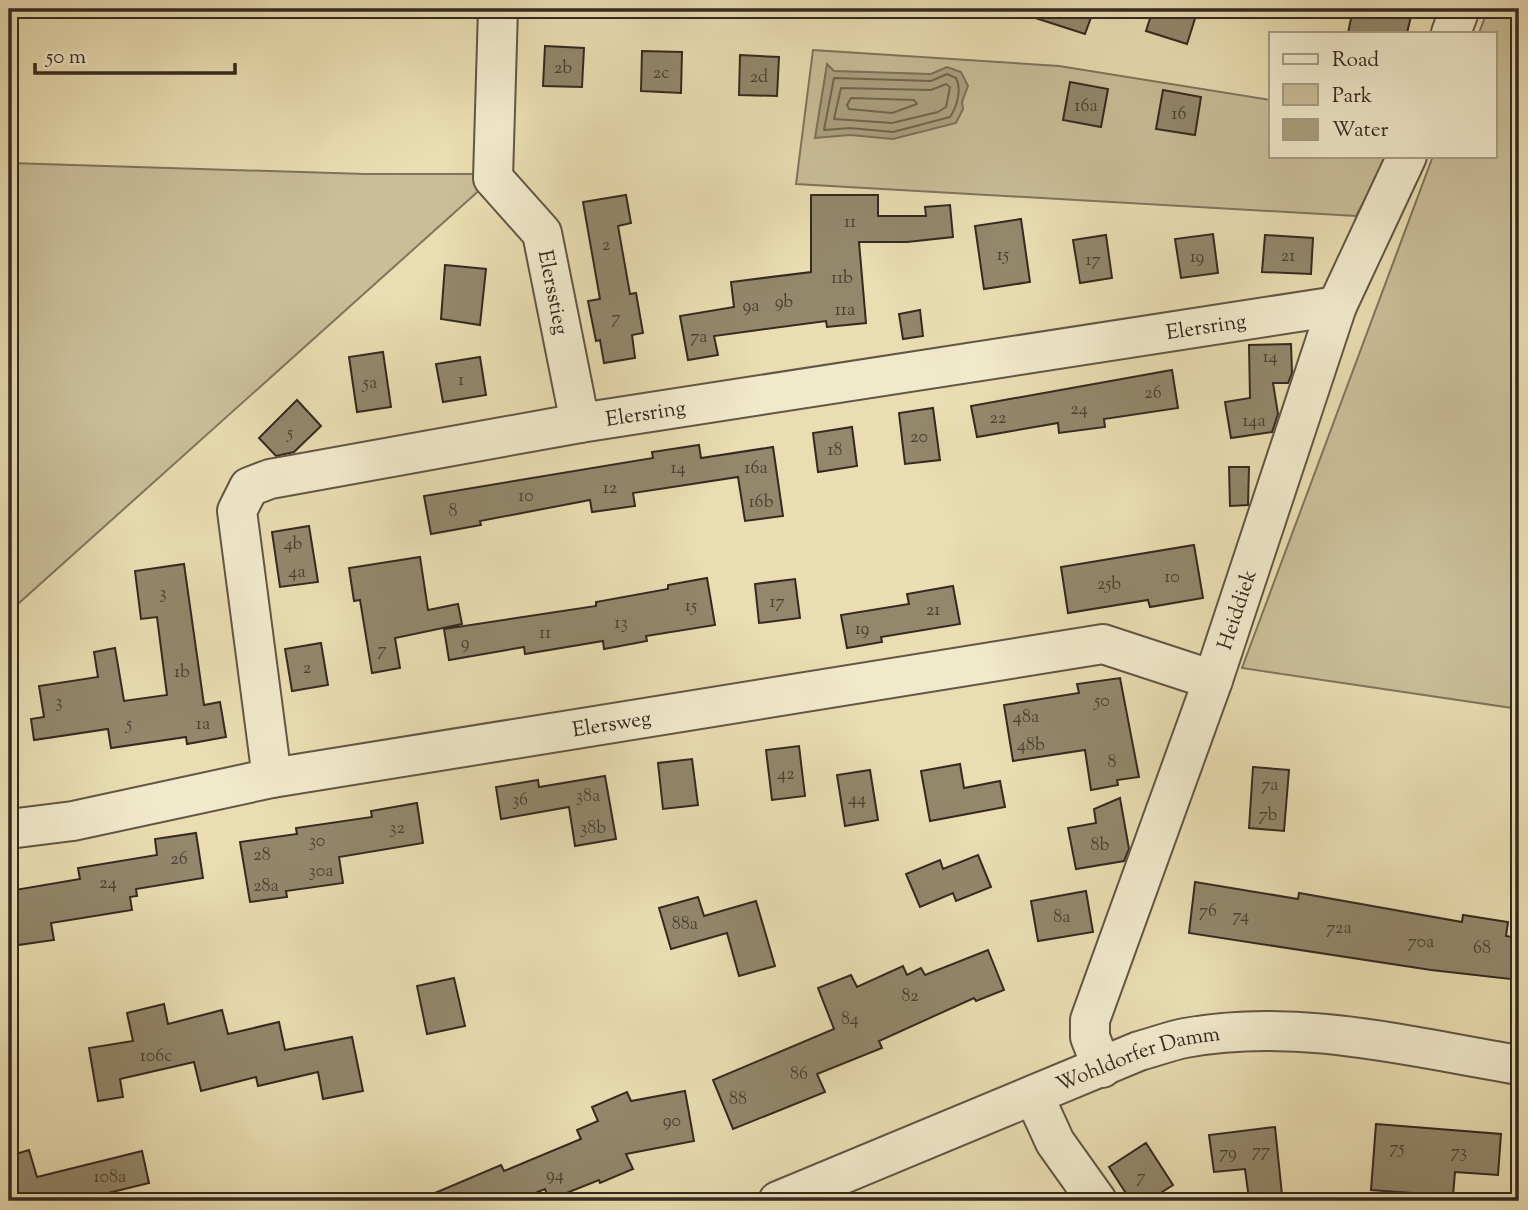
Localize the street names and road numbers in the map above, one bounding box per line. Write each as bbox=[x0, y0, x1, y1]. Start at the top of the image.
street label: Elersstieg bbox=[529, 248, 575, 337]
street label: Elersring bbox=[1164, 307, 1248, 349]
street label: Elersring bbox=[604, 394, 688, 436]
street label: Heiddiek bbox=[1211, 566, 1266, 654]
street label: Elersweg bbox=[570, 704, 653, 746]
street label: Wohldorfer Damm bbox=[1052, 1020, 1222, 1101]

